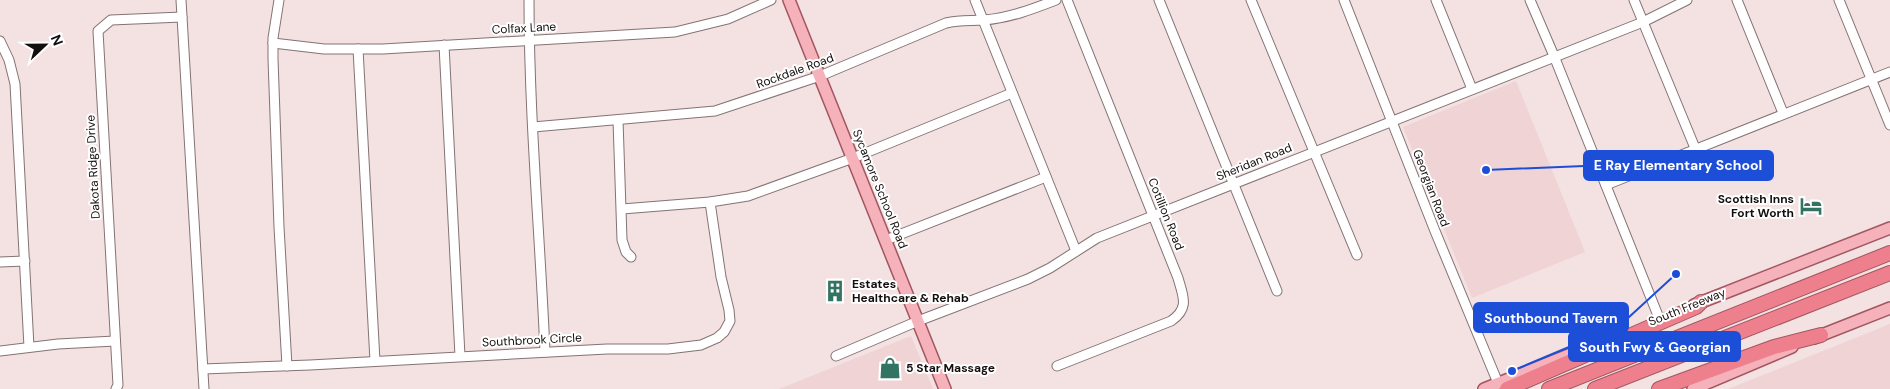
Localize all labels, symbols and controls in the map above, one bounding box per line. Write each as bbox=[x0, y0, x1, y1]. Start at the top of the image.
street label: Colfax Lane bbox=[491, 18, 557, 38]
north arrow bbox=[20, 20, 70, 70]
text: N bbox=[47, 32, 67, 48]
street label: Rockdale Road bbox=[754, 50, 836, 92]
street label: Dakota Ridge Drive bbox=[82, 114, 104, 219]
street label: Sycamore School Road bbox=[849, 127, 911, 251]
street label: Sheridan Road bbox=[1214, 140, 1294, 184]
street label: Georgian Road bbox=[1409, 147, 1453, 229]
callout: E Ray Elementary School bbox=[1584, 151, 1773, 180]
text: E Ray Elementary School bbox=[1594, 156, 1762, 174]
street label: Cotillion Road bbox=[1144, 176, 1188, 252]
place label: Scottish Inns Fort Worth bbox=[1718, 191, 1794, 221]
hotel icon: Scottish Inns Fort Worth bbox=[1798, 193, 1824, 219]
place label: Estates Healthcare & Rehab bbox=[852, 276, 969, 306]
building icon: Estates Healthcare & Rehab bbox=[822, 278, 848, 304]
street label: South Freeway bbox=[1646, 284, 1728, 330]
callout: Southbound Tavern bbox=[1474, 303, 1628, 332]
text: Southbound Tavern bbox=[1484, 309, 1618, 327]
street label: Southbrook Circle bbox=[482, 329, 582, 351]
callout: South Fwy & Georgian bbox=[1569, 332, 1740, 361]
text: South Fwy & Georgian bbox=[1579, 338, 1731, 356]
shop icon: 5 Star Massage bbox=[877, 355, 903, 381]
place label: 5 Star Massage bbox=[906, 360, 995, 376]

